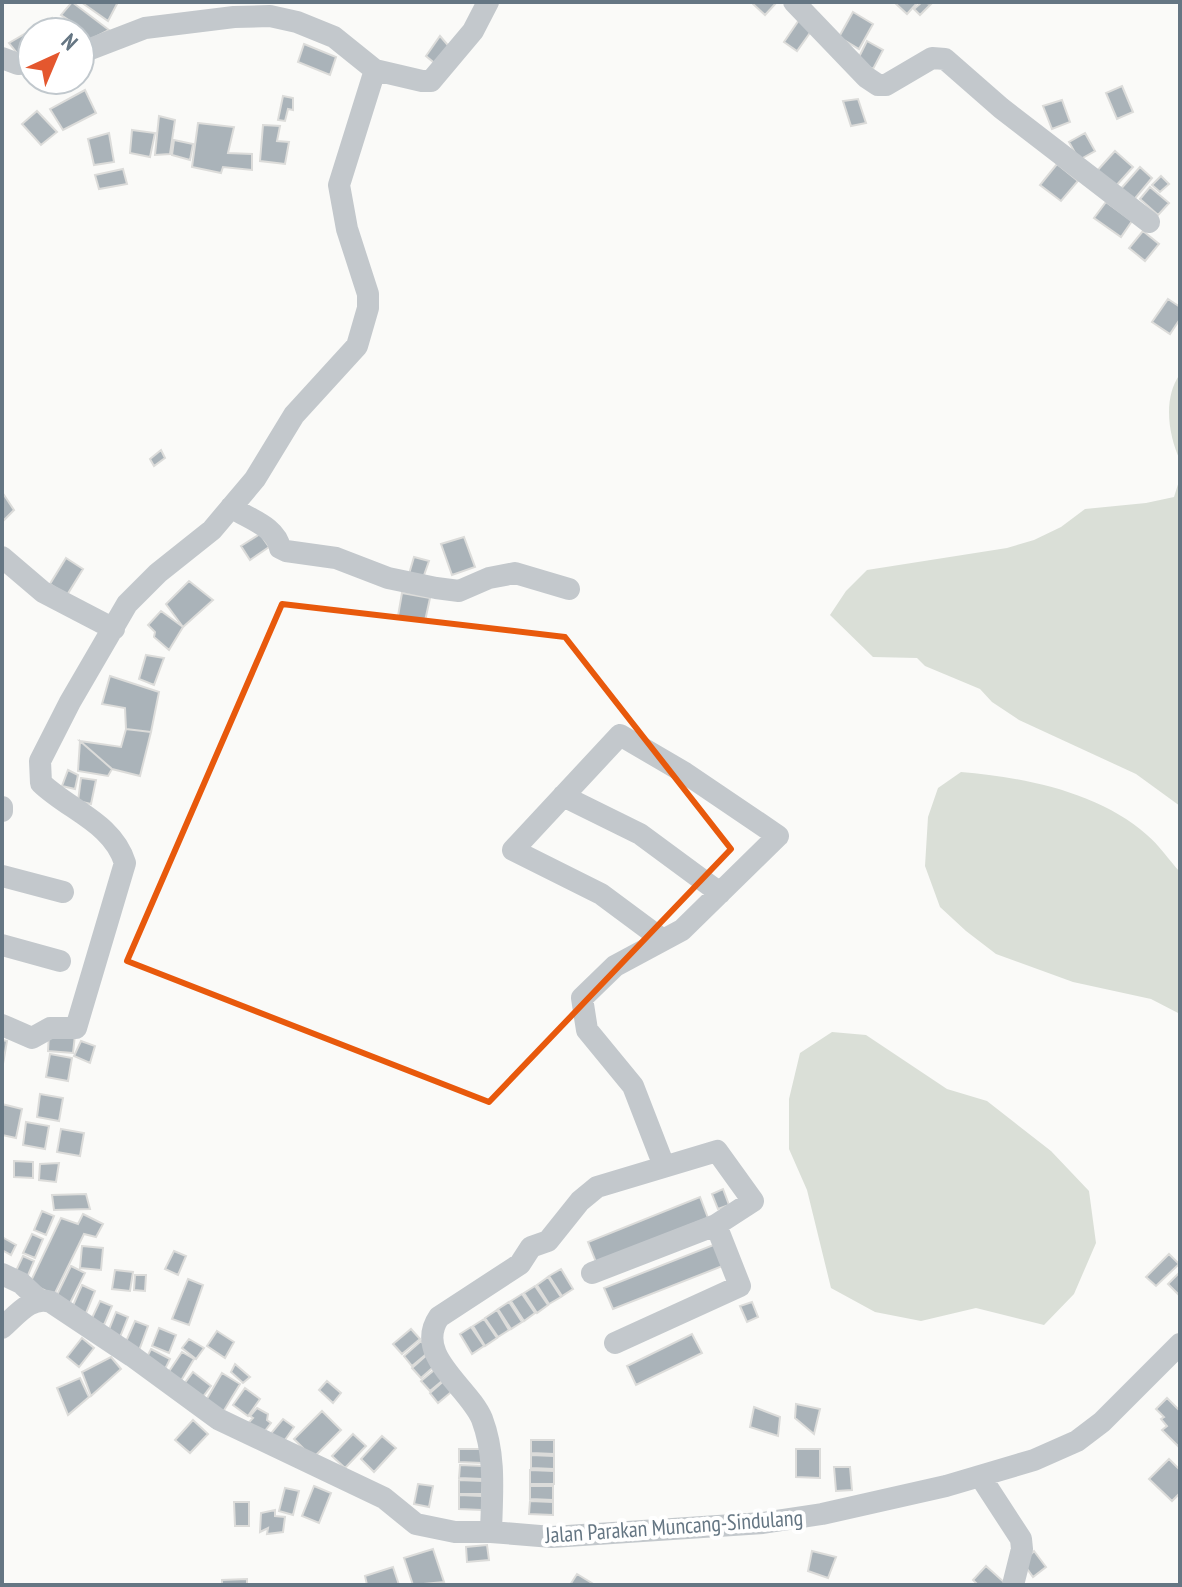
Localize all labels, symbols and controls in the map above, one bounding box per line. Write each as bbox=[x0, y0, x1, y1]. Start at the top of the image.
north arrow bbox=[16, 16, 96, 96]
text: N bbox=[56, 27, 84, 56]
street label: Jalan Parakan Muncang-Sindulang bbox=[543, 1503, 804, 1549]

